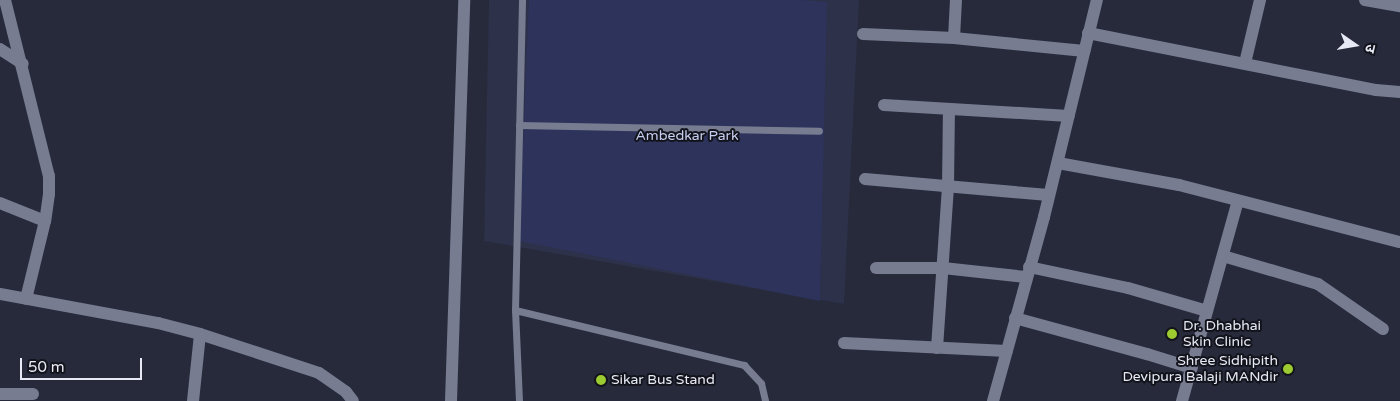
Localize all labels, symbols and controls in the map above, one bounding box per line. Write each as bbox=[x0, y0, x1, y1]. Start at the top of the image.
north arrow bbox=[1330, 20, 1380, 70]
text: उ bbox=[1361, 43, 1379, 54]
park label: Ambedkar Park bbox=[635, 128, 739, 144]
place label: Dr. Dhabhai Skin Clinic bbox=[1183, 318, 1261, 351]
marker: Dr. Dhabhai Skin Clinic bbox=[1165, 327, 1179, 341]
scale bar bbox=[22, 348, 145, 380]
place label: Shree Sidhipith Devipura Balaji MANdir bbox=[1122, 353, 1278, 386]
text: 50 m bbox=[28, 358, 65, 376]
marker: Shree Sidhipith Devipura Balaji MANdir bbox=[1282, 363, 1294, 375]
place label: Sikar Bus Stand bbox=[611, 372, 715, 388]
marker: Sikar Bus Stand bbox=[595, 374, 607, 386]

